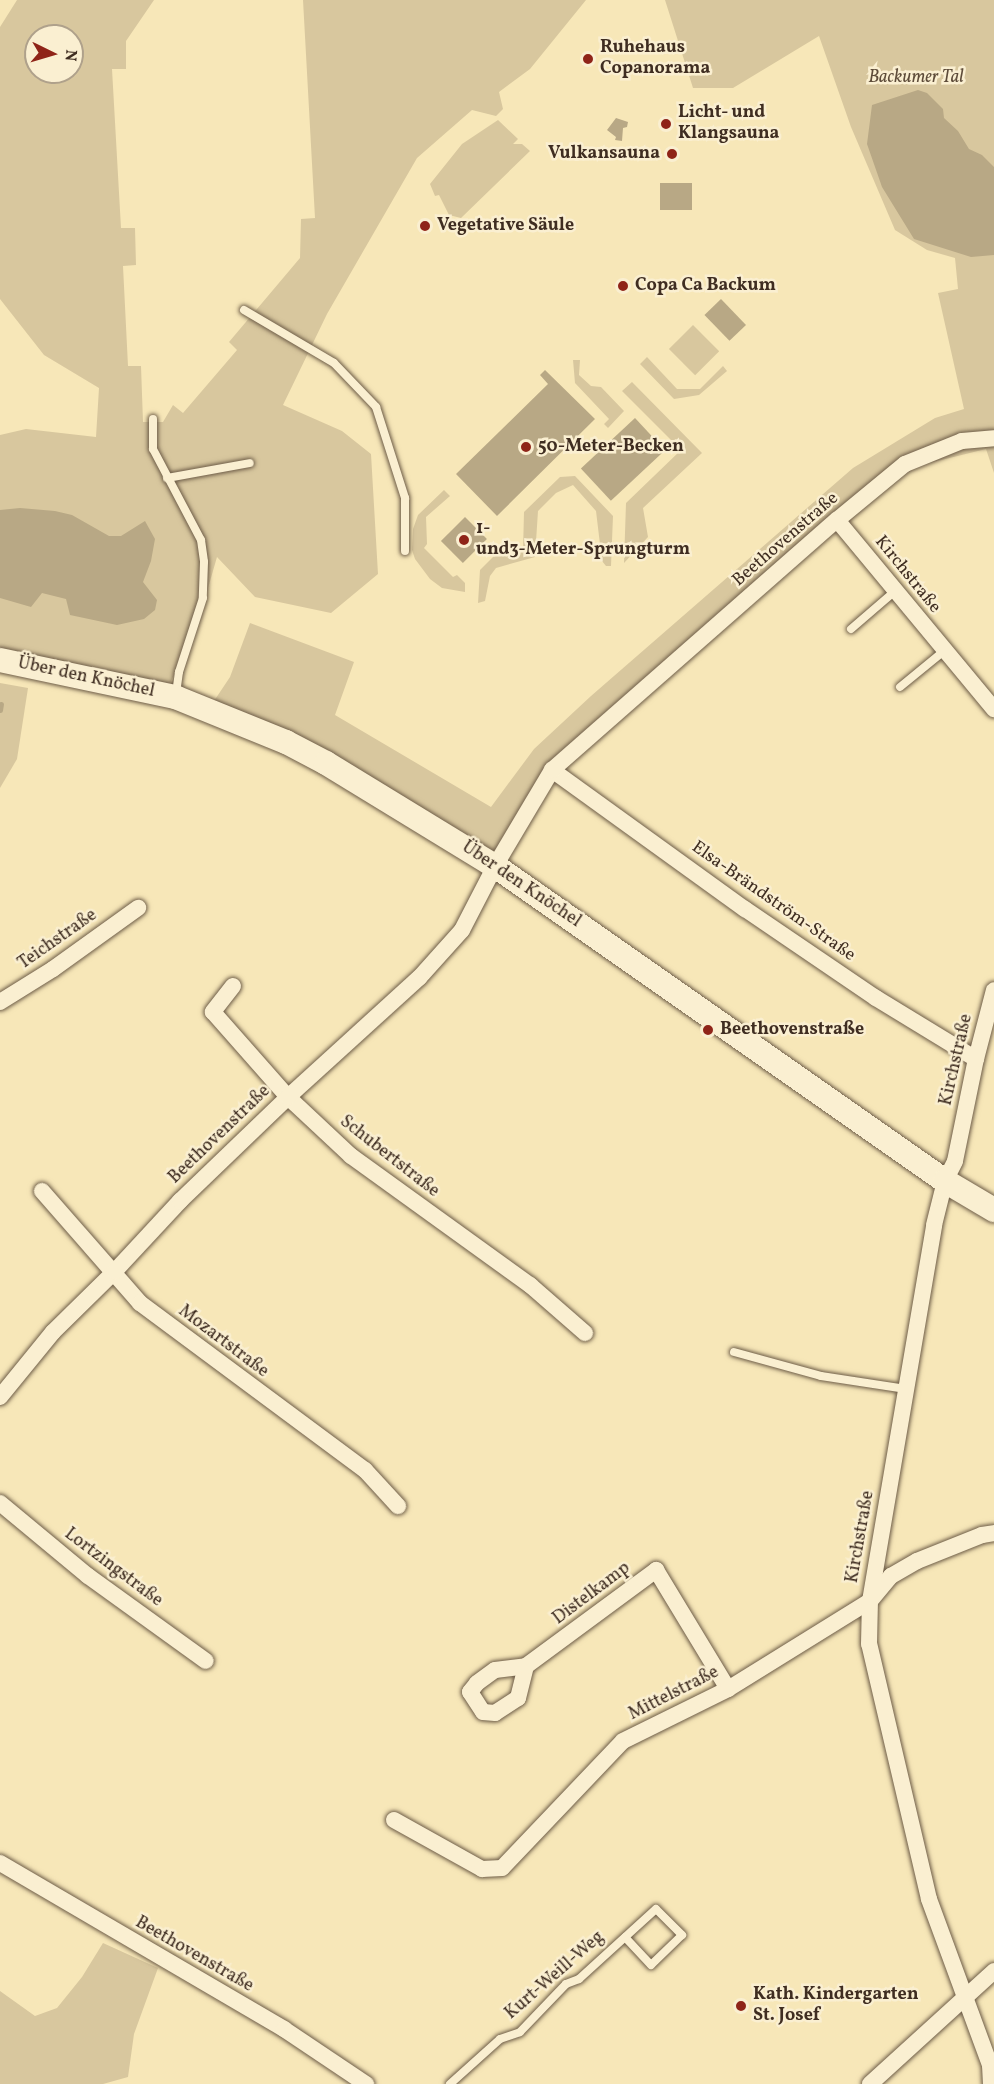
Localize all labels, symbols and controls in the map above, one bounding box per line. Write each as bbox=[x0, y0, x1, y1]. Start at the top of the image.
north arrow bbox=[24, 24, 84, 84]
place label: Ruhehaus Copanorama bbox=[600, 38, 710, 80]
text: N bbox=[58, 49, 81, 62]
marker: Ruhehaus Copanorama bbox=[581, 52, 595, 66]
park label: Backumer Tal bbox=[868, 67, 964, 89]
place label: Licht- und Klangsauna bbox=[678, 103, 779, 146]
marker: Licht- und Klangsauna bbox=[659, 117, 673, 131]
place label: Vulkansauna bbox=[548, 143, 660, 165]
marker: Vulkansauna bbox=[665, 147, 679, 161]
place label: Vegetative Säule bbox=[437, 215, 574, 237]
marker: Vegetative Säule bbox=[418, 219, 432, 233]
place label: Copa Ca Backum bbox=[635, 275, 776, 297]
marker: Copa Ca Backum bbox=[616, 279, 630, 293]
place label: 50-Meter-Becken bbox=[538, 436, 684, 458]
marker: 50-Meter-Becken bbox=[519, 440, 533, 454]
street label: Beethovenstraße bbox=[729, 488, 843, 592]
place label: 1- und3-Meter-Sprungturm bbox=[476, 519, 690, 562]
street label: Kirchstraße bbox=[869, 532, 945, 618]
marker: 1- und3-Meter-Sprungturm bbox=[457, 533, 471, 547]
street label: Über den Knöchel bbox=[16, 653, 156, 703]
street label: Über den Knöchel bbox=[457, 837, 585, 933]
street label: Elsa-Brändström-Straße bbox=[687, 837, 859, 967]
street label: Teichstraße bbox=[14, 905, 102, 975]
street label: Kirchstraße bbox=[936, 1012, 978, 1108]
place label: Beethovenstraße bbox=[720, 1019, 864, 1041]
marker: Beethovenstraße bbox=[701, 1023, 715, 1037]
street label: Beethovenstraße bbox=[165, 1081, 275, 1189]
street label: Schubertstraße bbox=[335, 1111, 443, 1203]
street label: Mozartstraße bbox=[174, 1301, 272, 1383]
street label: Kirchstraße bbox=[842, 1489, 880, 1585]
street label: Lortzingstraße bbox=[59, 1524, 167, 1612]
street label: Distelkamp bbox=[549, 1558, 635, 1630]
street label: Mittelstraße bbox=[625, 1662, 723, 1726]
street label: Beethovenstraße bbox=[131, 1912, 257, 1998]
street label: Kurt-Weill-Weg bbox=[501, 1927, 609, 2025]
place label: Kath. Kindergarten St. Josef bbox=[753, 1985, 919, 2028]
marker: Kath. Kindergarten St. Josef bbox=[734, 1999, 748, 2013]

